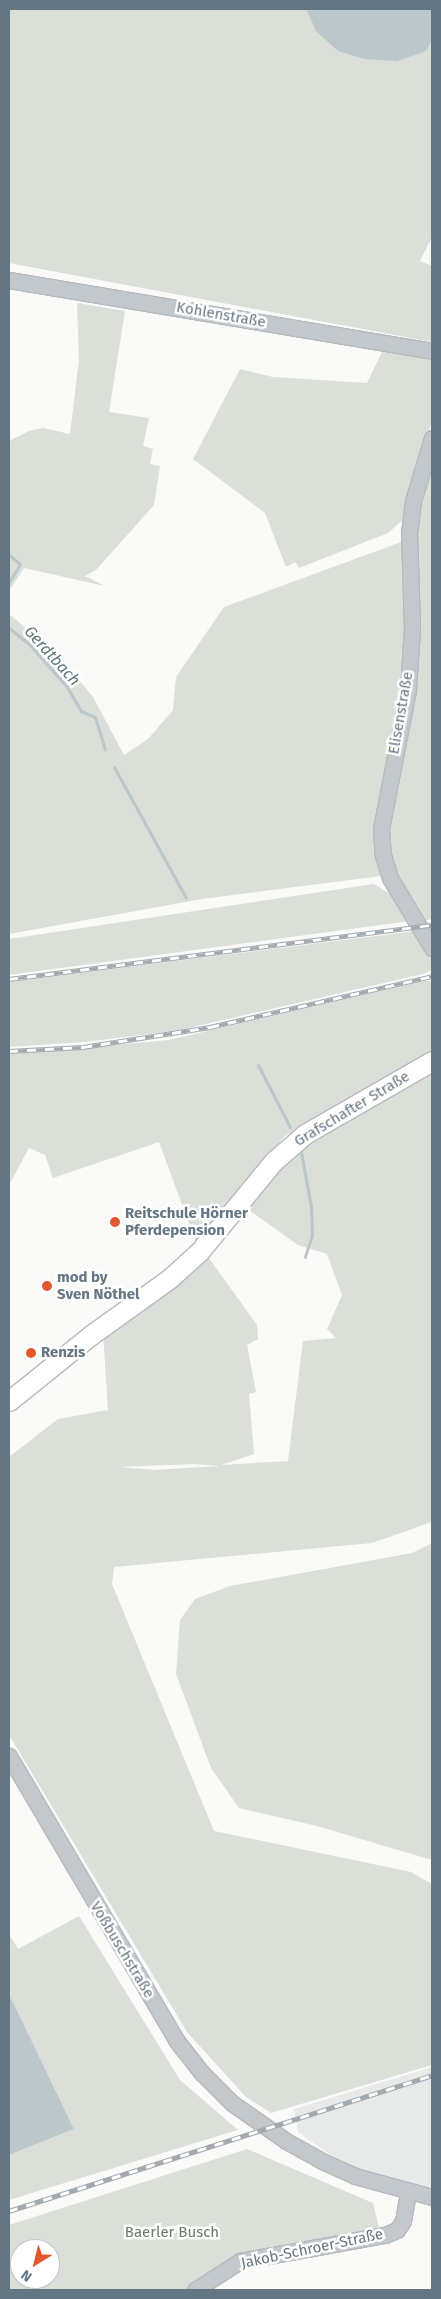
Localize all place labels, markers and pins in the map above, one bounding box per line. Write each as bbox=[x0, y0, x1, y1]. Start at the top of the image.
place label: Reitschule Hörner Pferdepension bbox=[125, 1204, 248, 1239]
marker: Reitschule Hörner Pferdepension bbox=[109, 1216, 121, 1228]
place label: mod by Sven Nöthel bbox=[57, 1268, 139, 1303]
marker: mod by Sven Nöthel bbox=[41, 1280, 53, 1292]
place label: Renzis bbox=[41, 1344, 85, 1362]
marker: Renzis bbox=[25, 1347, 37, 1359]

